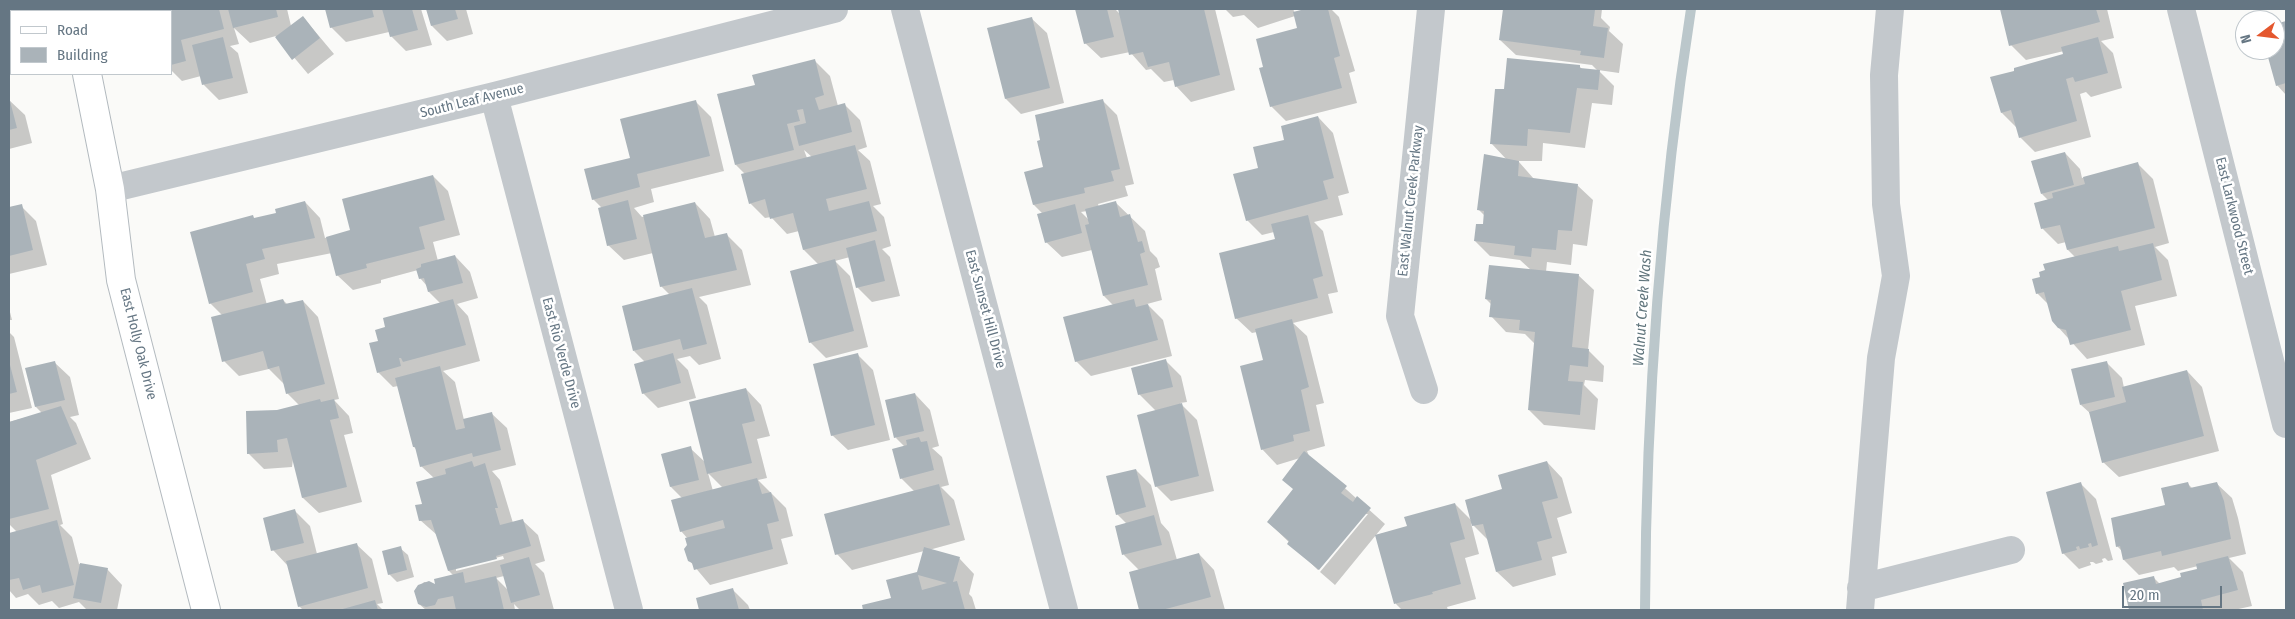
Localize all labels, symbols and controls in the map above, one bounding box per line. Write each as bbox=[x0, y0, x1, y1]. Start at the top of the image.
legend bbox=[10, 10, 172, 75]
north arrow bbox=[2235, 10, 2285, 60]
text: Road bbox=[57, 21, 88, 39]
text: N bbox=[2237, 33, 2255, 45]
text: Building bbox=[57, 46, 108, 64]
street label: South Leaf Avenue bbox=[419, 80, 525, 122]
street label: East Walnut Creek Parkway bbox=[1395, 125, 1427, 277]
street label: East Larkwood Street bbox=[2211, 156, 2257, 276]
street label: East Sunset Hill Drive bbox=[961, 248, 1009, 370]
water label: Walnut Creek Wash bbox=[1630, 249, 1656, 367]
street label: East Holly Oak Drive bbox=[116, 286, 160, 402]
street label: East Rio Verde Drive bbox=[538, 296, 584, 410]
scale bar bbox=[2125, 576, 2225, 608]
text: 20 m bbox=[2130, 586, 2160, 604]

